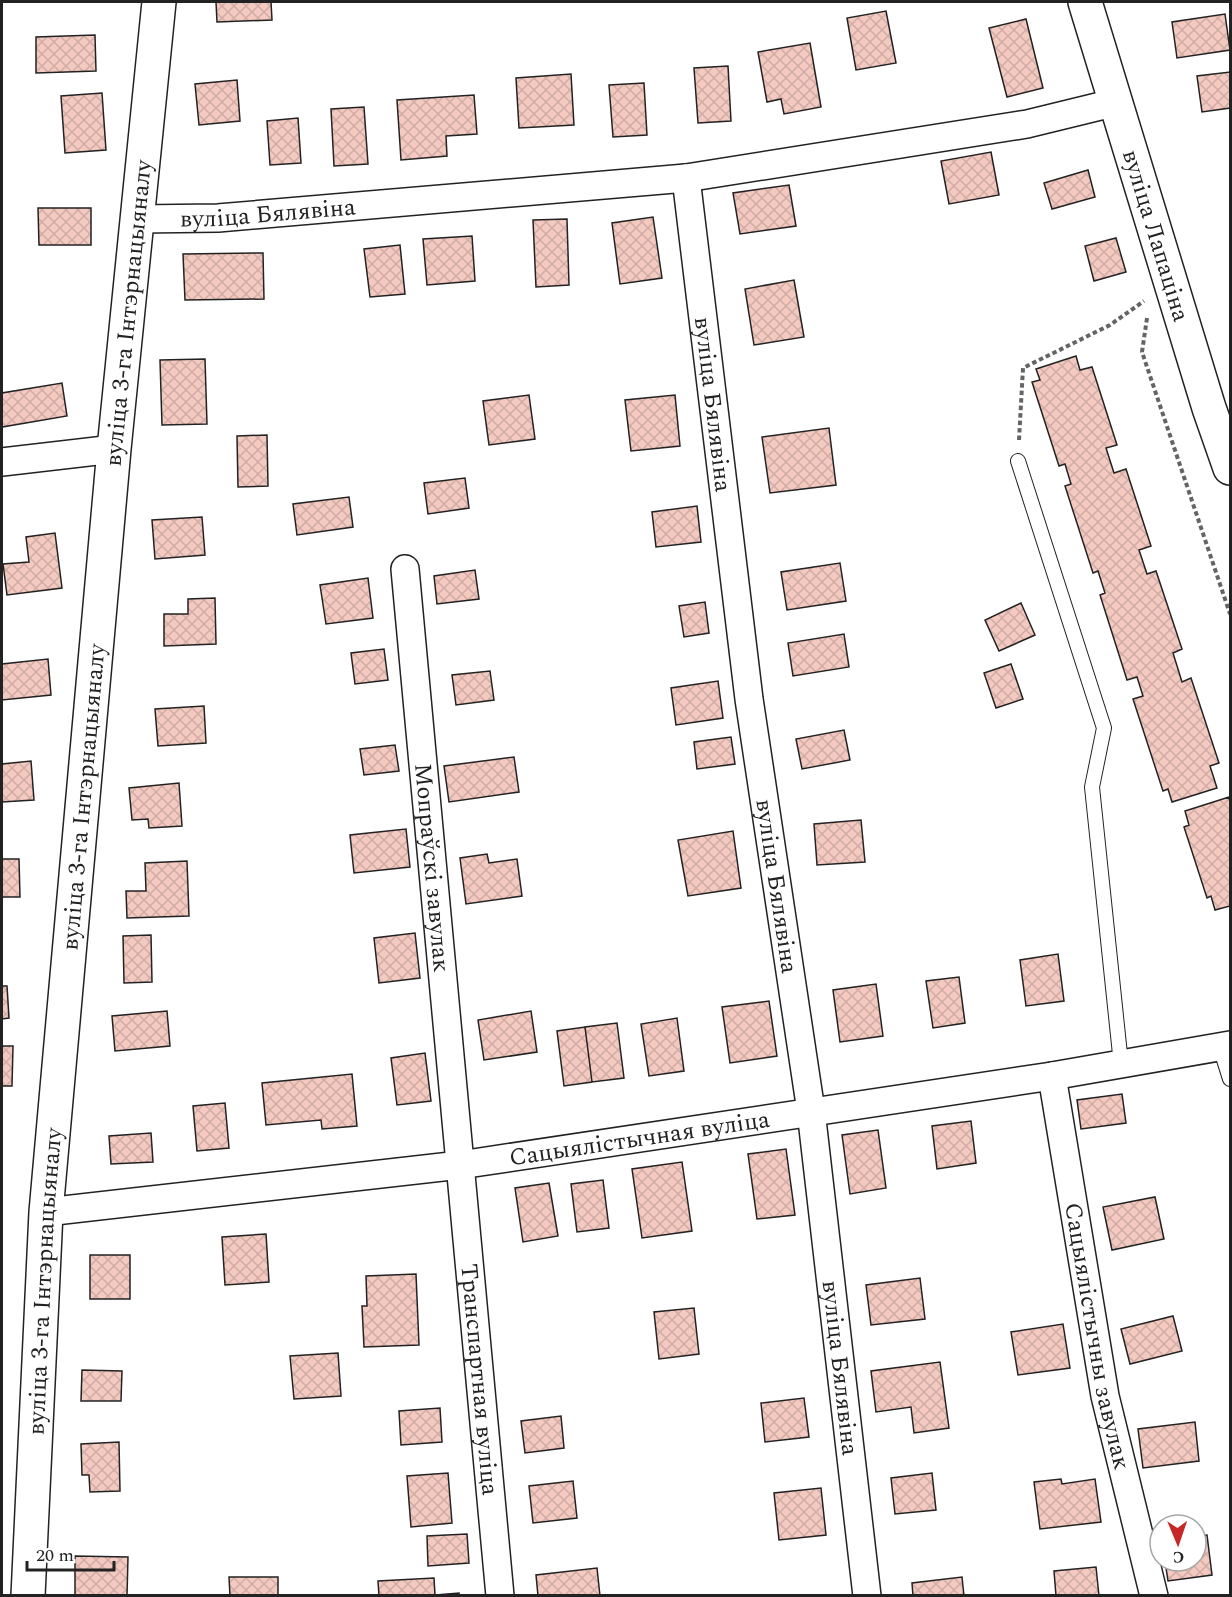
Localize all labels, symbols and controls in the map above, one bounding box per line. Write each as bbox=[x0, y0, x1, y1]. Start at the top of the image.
street label: вуліца Лапаціна bbox=[1112, 145, 1199, 326]
street label: вуліца 3-га Інтэрнацыяналу bbox=[96, 157, 162, 468]
street label: вуліца Бялявіна bbox=[180, 189, 357, 237]
street label: вуліца Бялявіна bbox=[684, 315, 741, 494]
street label: вуліца 3-га Інтэрнацыяналу bbox=[52, 641, 116, 952]
street label: Мопраўскі завулак bbox=[404, 762, 459, 974]
street label: вуліца Бялявіна bbox=[745, 796, 807, 976]
street label: Сацыялістычная вуліца bbox=[507, 1102, 772, 1176]
street label: вуліца 3-га Інтэрнацыяналу bbox=[19, 1125, 73, 1436]
street label: Сацыялістычны завулак bbox=[1054, 1200, 1139, 1474]
street label: Транспартная вуліца bbox=[450, 1262, 508, 1497]
street label: вуліца Бялявіна bbox=[812, 1278, 868, 1458]
north arrow bbox=[1148, 1513, 1208, 1573]
scale bar bbox=[27, 1534, 114, 1572]
text: 20 m bbox=[36, 1542, 74, 1569]
text: С bbox=[1172, 1545, 1185, 1569]

